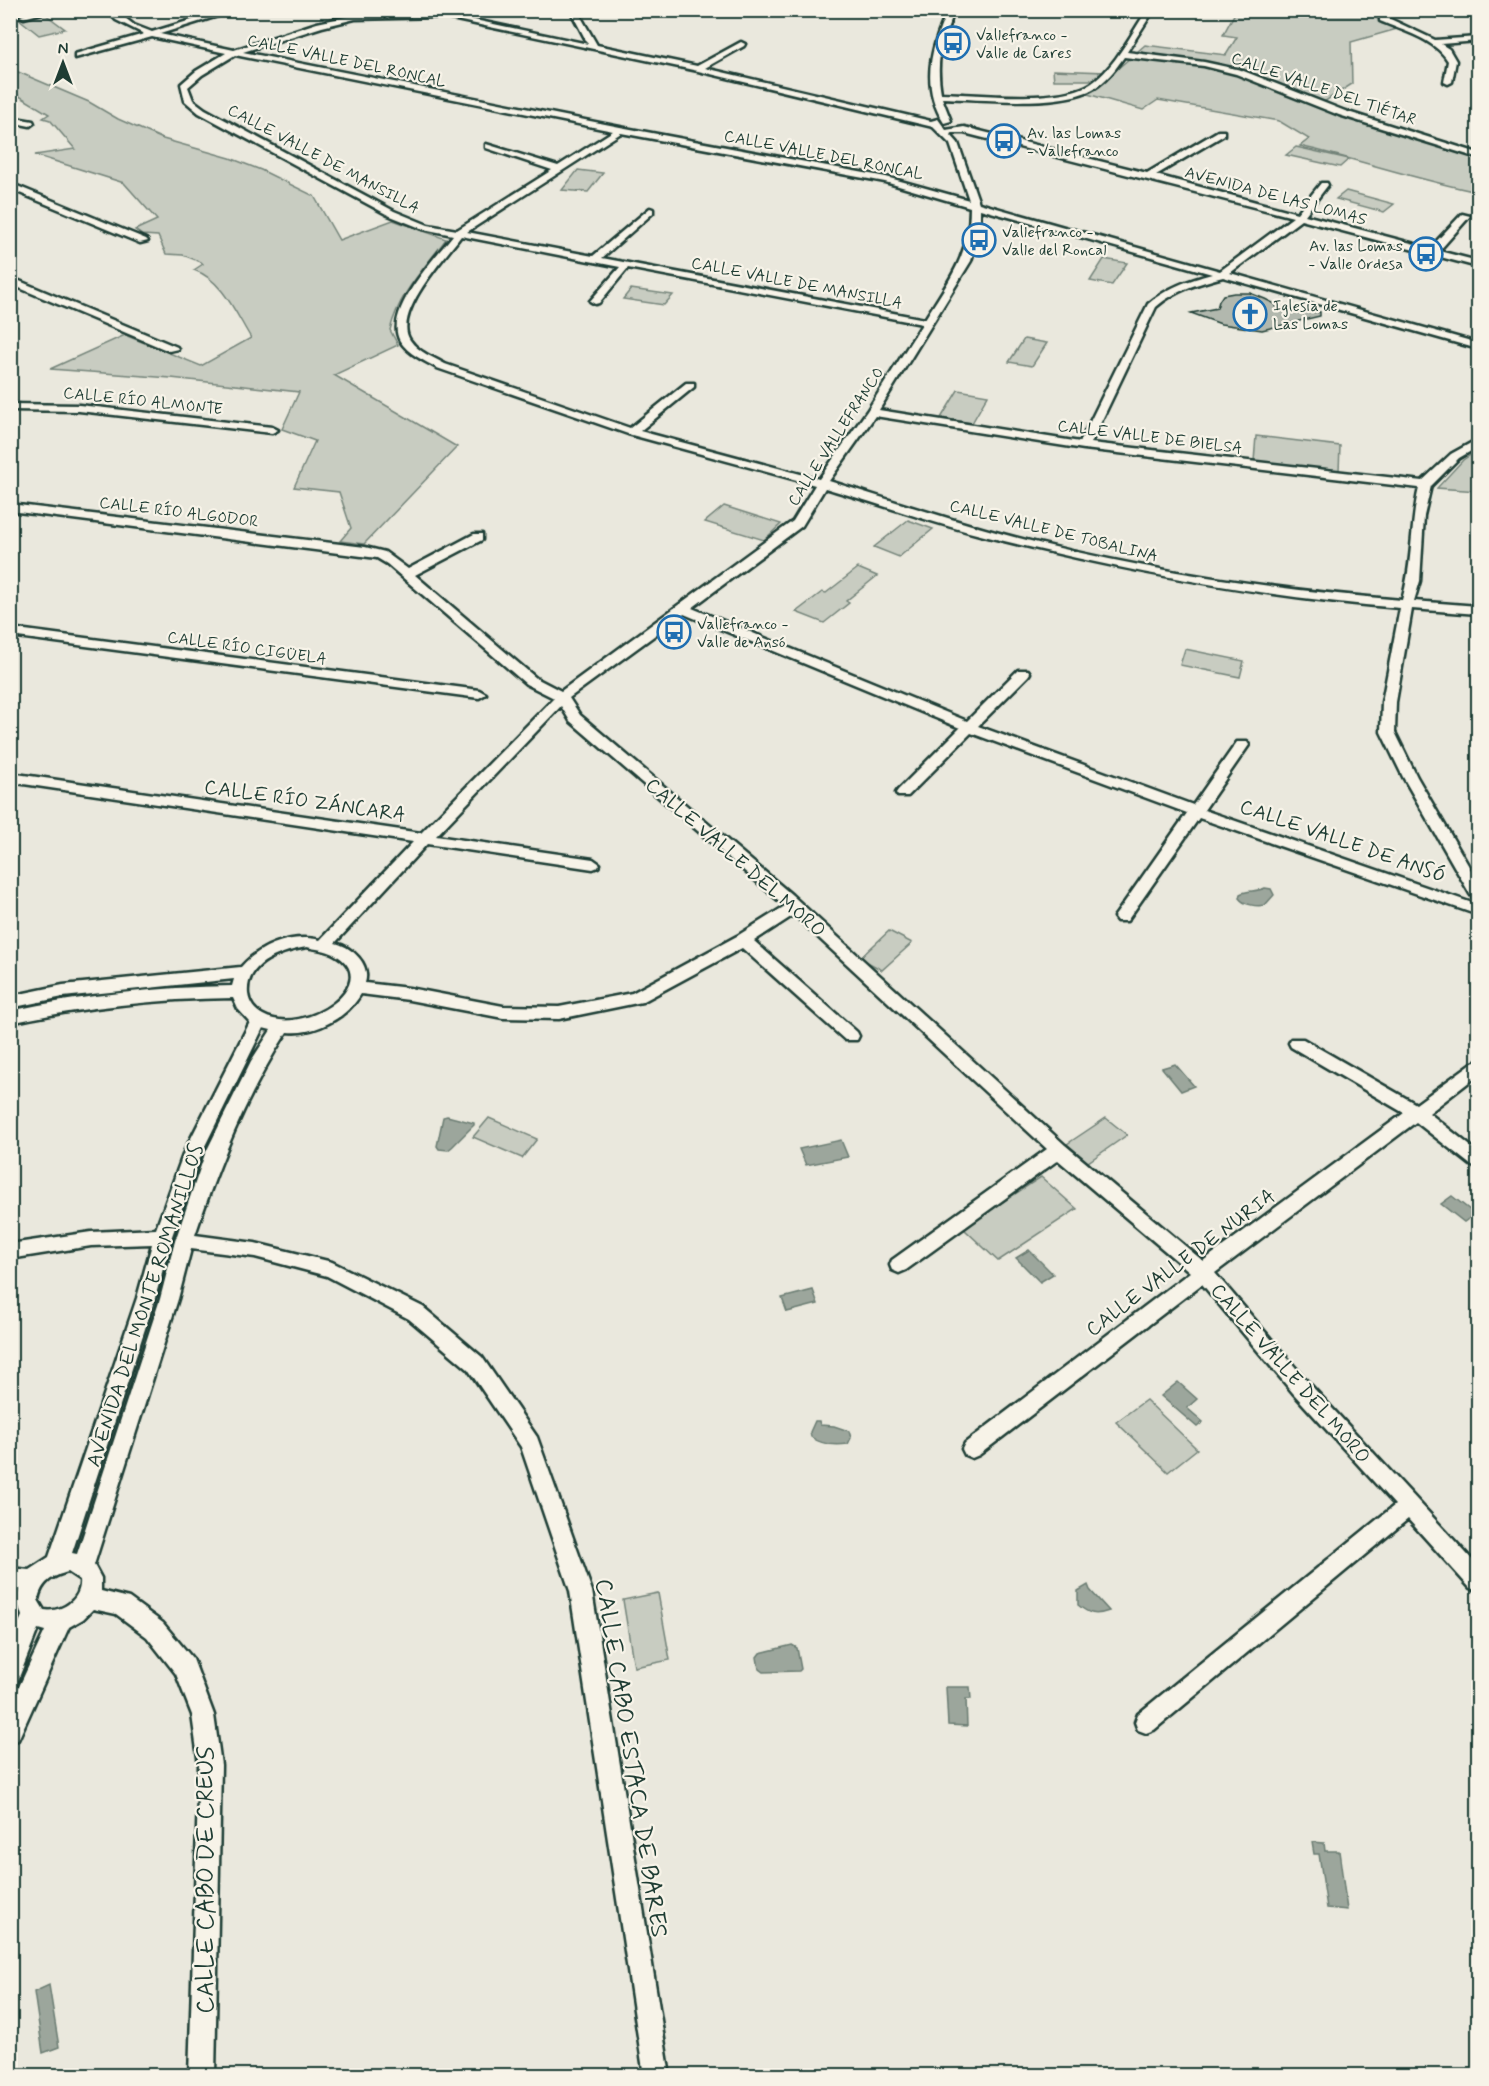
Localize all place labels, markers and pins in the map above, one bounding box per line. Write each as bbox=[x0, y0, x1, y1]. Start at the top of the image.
bus stop icon: Vallefranco - Valle de Cares bbox=[935, 25, 971, 61]
place label: Vallefranco - Valle de Cares bbox=[976, 25, 1071, 64]
bus stop icon: Av. las Lomas - Vallefranco bbox=[986, 123, 1022, 159]
place label: Av. las Lomas - Vallefranco bbox=[1027, 123, 1121, 162]
bus stop icon: Vallefranco - Valle del Roncal bbox=[961, 222, 997, 258]
place label: Vallefranco - Valle del Roncal bbox=[1002, 222, 1106, 261]
place label: Av. las Lomas - Valle Ordesa bbox=[1308, 236, 1403, 275]
bus stop icon: Av. las Lomas - Valle Ordesa bbox=[1408, 236, 1444, 272]
church icon: Iglesia de Las Lomas bbox=[1232, 296, 1268, 332]
place label: Iglesia de Las Lomas bbox=[1273, 296, 1348, 335]
bus stop icon: Vallefranco - Valle de Ansó bbox=[656, 614, 692, 650]
place label: Vallefranco - Valle de Ansó bbox=[697, 614, 789, 653]

